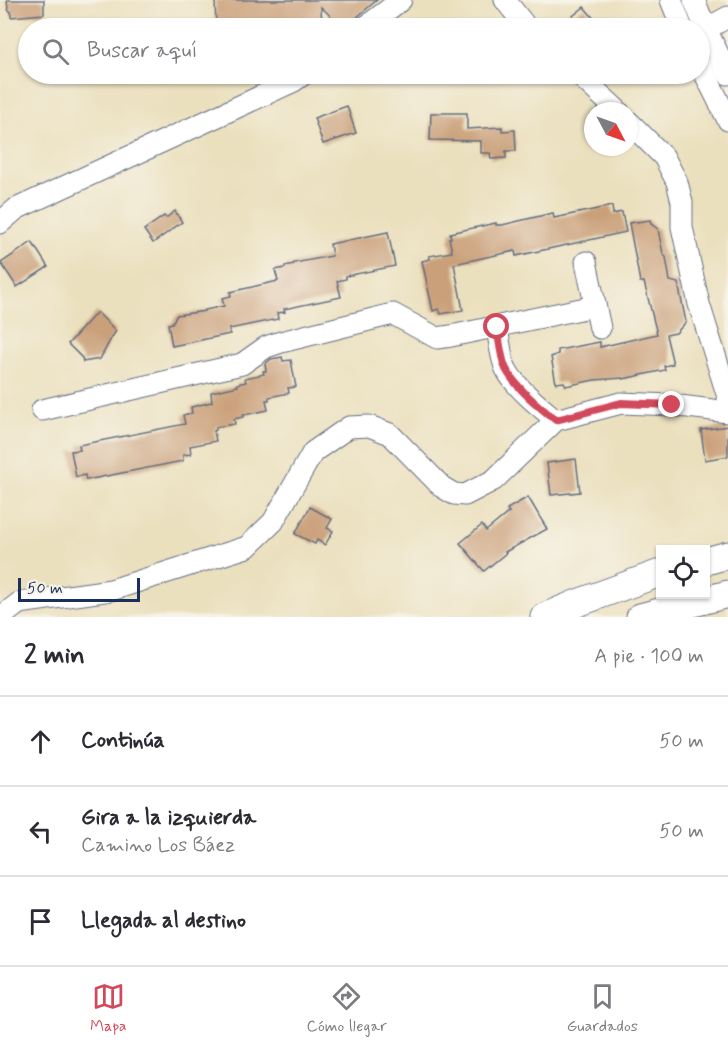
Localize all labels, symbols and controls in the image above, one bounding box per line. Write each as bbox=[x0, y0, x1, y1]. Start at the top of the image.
search box bbox=[18, 18, 710, 84]
icon: search bbox=[39, 35, 72, 68]
text: Buscar aquí bbox=[87, 37, 198, 65]
north arrow bbox=[584, 102, 638, 156]
route start bbox=[483, 313, 509, 339]
route end bbox=[658, 391, 684, 417]
map controls bbox=[656, 545, 710, 599]
button: locate bbox=[656, 545, 710, 599]
scale bar bbox=[18, 575, 140, 602]
text: 50 m bbox=[27, 578, 63, 599]
text: 2 min bbox=[24, 639, 85, 673]
text: A pie · 100 m bbox=[594, 643, 704, 670]
icon: ahead bbox=[24, 725, 57, 758]
text: Continúa bbox=[81, 727, 165, 755]
text: 50 m bbox=[659, 728, 704, 755]
text: Gira a la izquierda bbox=[81, 804, 256, 832]
icon: left bbox=[24, 815, 57, 848]
text: 50 m bbox=[659, 818, 704, 845]
text: Camino Los Báez bbox=[81, 832, 235, 859]
icon: arrive bbox=[24, 905, 57, 938]
text: Llegada al destino bbox=[81, 907, 246, 935]
tab: Mapa bbox=[90, 980, 127, 1037]
tab: Cómo llegar bbox=[307, 980, 387, 1037]
tab: Guardados bbox=[567, 980, 638, 1037]

